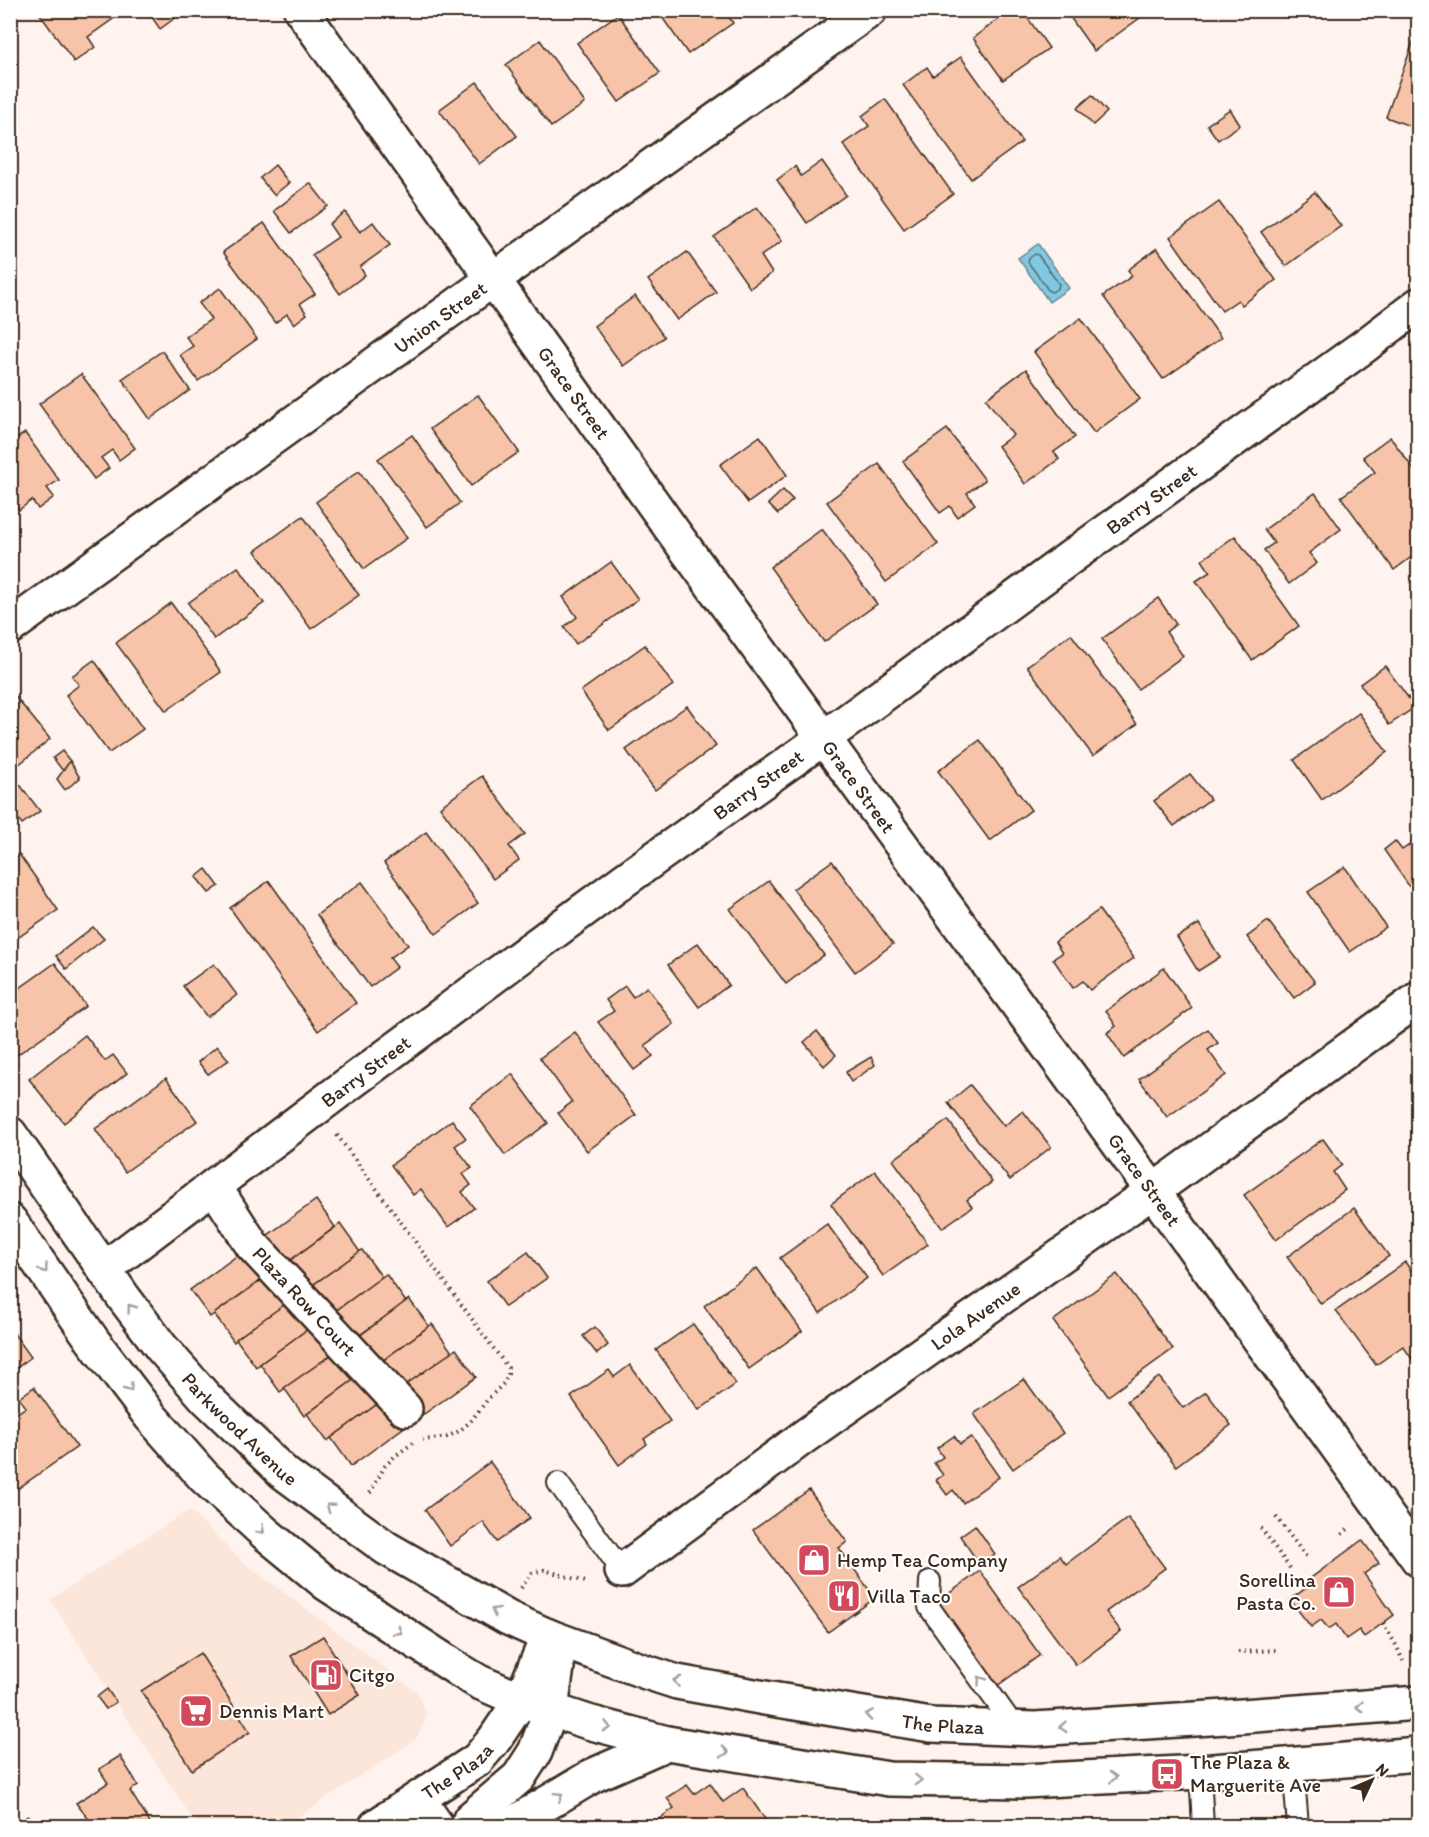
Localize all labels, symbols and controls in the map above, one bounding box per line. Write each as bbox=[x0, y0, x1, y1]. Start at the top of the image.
street label: Union Street bbox=[389, 276, 492, 359]
street label: Grace Street bbox=[533, 341, 616, 444]
street label: Barry Street bbox=[1101, 458, 1201, 540]
street label: Grace Street bbox=[817, 735, 901, 838]
street label: Barry Street bbox=[708, 744, 808, 825]
street label: Barry Street bbox=[316, 1030, 415, 1112]
street label: Grace Street bbox=[1103, 1128, 1186, 1231]
street label: Plaza Row Court bbox=[247, 1241, 362, 1361]
one-way arrow bbox=[37, 1262, 48, 1273]
street label: Lola Avenue bbox=[926, 1276, 1025, 1356]
one-way arrow bbox=[128, 1303, 139, 1314]
street label: Parkwood Avenue bbox=[177, 1367, 302, 1491]
one-way arrow bbox=[121, 1381, 132, 1392]
one-way arrow bbox=[325, 1504, 336, 1515]
one-way arrow bbox=[254, 1523, 265, 1534]
shop icon: Hemp Tea Company bbox=[796, 1542, 832, 1578]
place label: Hemp Tea Company bbox=[837, 1548, 1008, 1572]
place label: Sorellina Pasta Co. bbox=[1236, 1568, 1317, 1615]
shop icon: Sorellina Pasta Co. bbox=[1321, 1574, 1357, 1610]
restaurant icon: Villa Taco bbox=[826, 1578, 862, 1614]
place label: Villa Taco bbox=[867, 1584, 951, 1608]
one-way arrow bbox=[491, 1607, 501, 1618]
one-way arrow bbox=[391, 1623, 402, 1634]
fuel station icon: Citgo bbox=[308, 1657, 344, 1693]
place label: Citgo bbox=[349, 1663, 395, 1687]
one-way arrow bbox=[672, 1676, 682, 1688]
one-way arrow bbox=[977, 1676, 988, 1687]
supermarket icon: Dennis Mart bbox=[178, 1693, 214, 1729]
place label: Dennis Mart bbox=[219, 1699, 324, 1723]
one-way arrow bbox=[1356, 1700, 1365, 1713]
street label: The Plaza bbox=[900, 1708, 985, 1739]
one-way arrow bbox=[864, 1709, 874, 1722]
one-way arrow bbox=[601, 1719, 611, 1732]
one-way arrow bbox=[1058, 1720, 1067, 1733]
street label: The Plaza bbox=[417, 1738, 499, 1805]
one-way arrow bbox=[720, 1745, 730, 1758]
place label: The Plaza & Marguerite Ave bbox=[1190, 1750, 1321, 1797]
north arrow bbox=[1342, 1750, 1402, 1810]
bus stop icon: The Plaza & Marguerite Ave bbox=[1149, 1756, 1185, 1792]
text: N bbox=[1372, 1759, 1393, 1780]
one-way arrow bbox=[1108, 1770, 1117, 1783]
one-way arrow bbox=[913, 1773, 922, 1786]
one-way arrow bbox=[553, 1791, 563, 1803]

